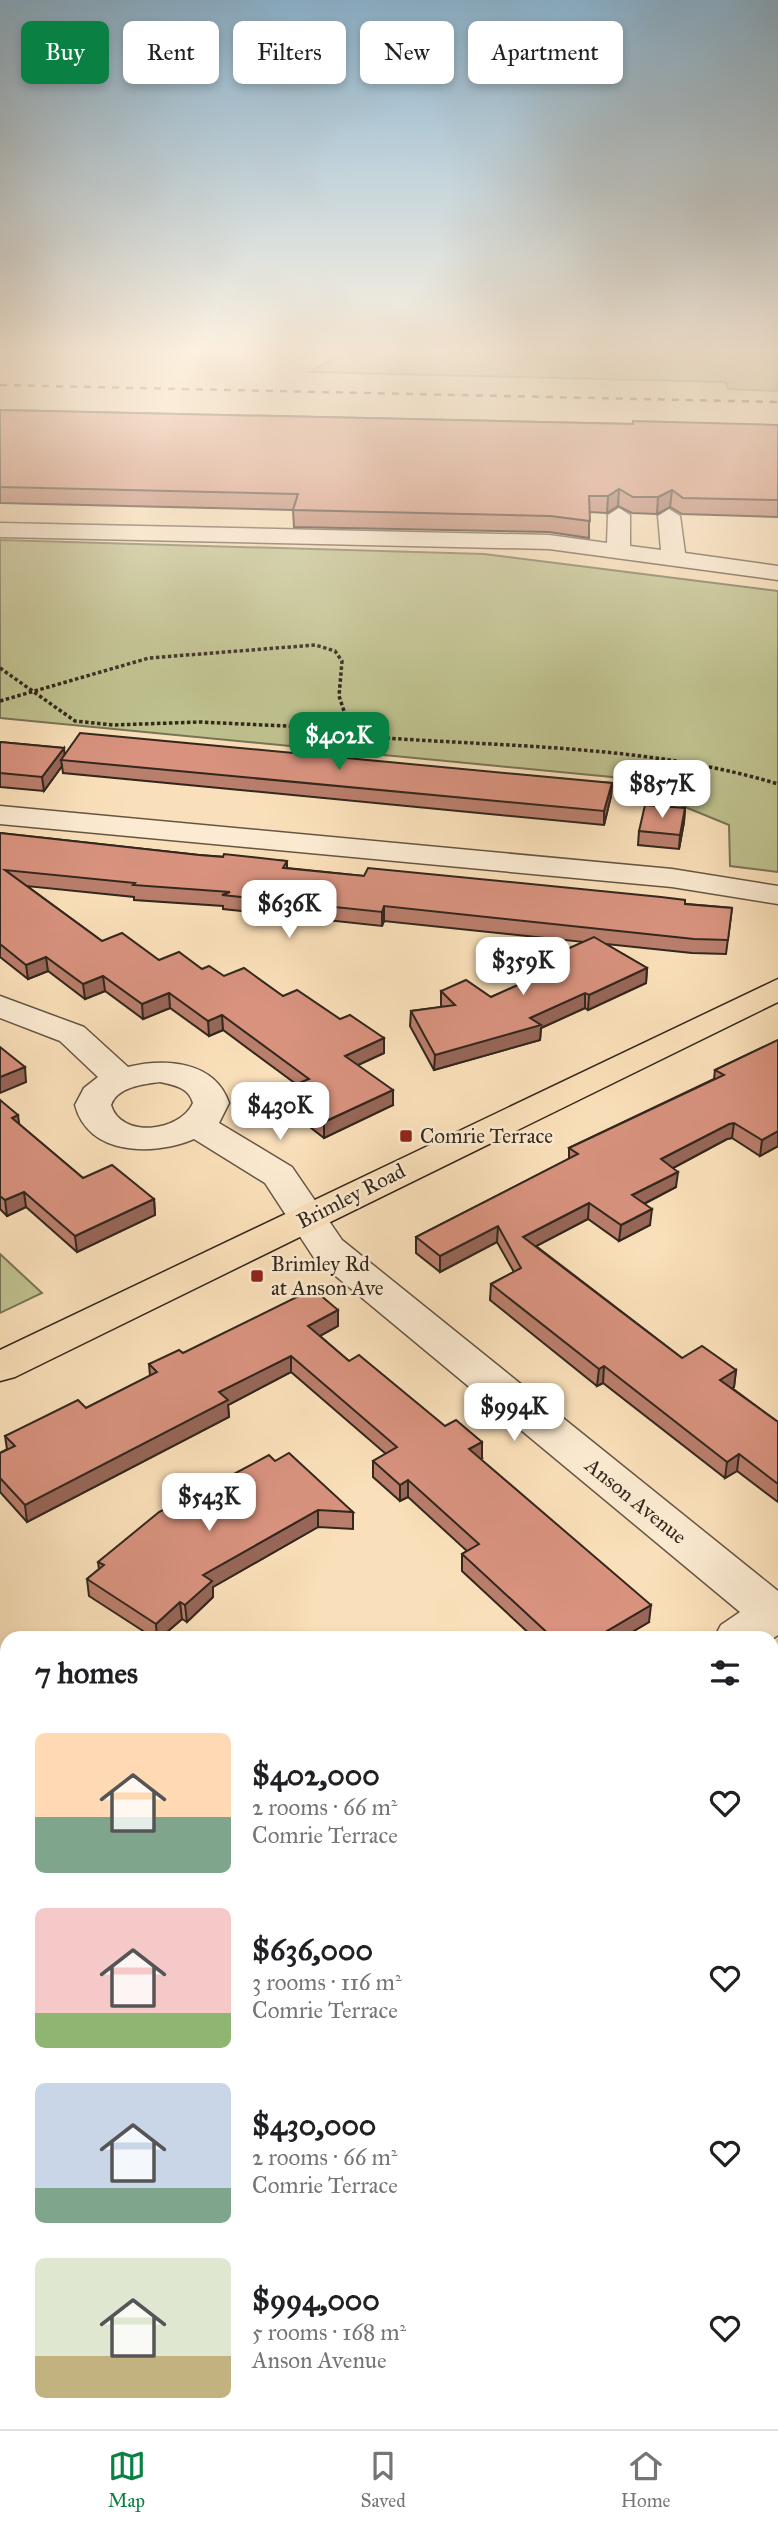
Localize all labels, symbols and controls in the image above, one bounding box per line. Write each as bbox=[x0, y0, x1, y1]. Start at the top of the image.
chip: Buy bbox=[21, 21, 109, 84]
chip: Rent bbox=[123, 21, 219, 84]
chip: Filters bbox=[233, 21, 346, 84]
chip: New bbox=[360, 21, 454, 84]
chip: Apartment bbox=[468, 21, 623, 84]
pin: $402K bbox=[290, 712, 388, 772]
text: $402K bbox=[305, 721, 373, 749]
pin: $857K bbox=[613, 760, 711, 820]
text: $857K bbox=[629, 769, 695, 797]
pin: $636K bbox=[240, 880, 338, 940]
text: $636K bbox=[258, 889, 320, 917]
pin: $359K bbox=[474, 937, 572, 997]
text: $359K bbox=[492, 946, 554, 974]
pin: $430K bbox=[231, 1082, 329, 1142]
text: $430K bbox=[247, 1091, 313, 1119]
place label: Comrie Terrace bbox=[420, 1123, 553, 1149]
marker: Comrie Terrace bbox=[398, 1128, 414, 1144]
street label: Brimley Road bbox=[292, 1157, 410, 1234]
place label: Brimley Rd at Anson Ave bbox=[271, 1251, 384, 1301]
marker: Brimley Rd at Anson Ave bbox=[249, 1268, 265, 1284]
pin: $994K bbox=[465, 1384, 563, 1443]
text: $994K bbox=[480, 1392, 548, 1420]
street label: Anson Avenue bbox=[579, 1452, 692, 1550]
pin: $543K bbox=[160, 1474, 258, 1533]
text: $543K bbox=[178, 1482, 240, 1510]
icon: filters bbox=[706, 1654, 744, 1692]
text: 7 homes bbox=[35, 1655, 138, 1691]
text: $402,000 bbox=[252, 1757, 380, 1793]
icon: home bbox=[91, 1761, 175, 1845]
icon: heart bbox=[706, 1784, 744, 1822]
text: 2 rooms · 66 m² bbox=[252, 1793, 397, 1821]
text: Comrie Terrace bbox=[252, 1821, 398, 1849]
text: $636,000 bbox=[252, 1932, 373, 1968]
icon: home bbox=[91, 1936, 175, 2020]
icon: heart bbox=[706, 1959, 744, 1997]
text: 3 rooms · 116 m² bbox=[252, 1968, 402, 1996]
text: Comrie Terrace bbox=[252, 1996, 398, 2024]
text: $430,000 bbox=[252, 2107, 376, 2143]
icon: home bbox=[91, 2111, 175, 2195]
icon: heart bbox=[706, 2134, 744, 2172]
text: 2 rooms · 66 m² bbox=[252, 2143, 397, 2171]
text: Comrie Terrace bbox=[252, 2171, 398, 2199]
text: $994,000 bbox=[252, 2282, 380, 2318]
icon: home bbox=[91, 2286, 175, 2370]
icon: heart bbox=[706, 2309, 744, 2347]
text: 5 rooms · 168 m² bbox=[252, 2318, 406, 2346]
text: Anson Avenue bbox=[252, 2346, 387, 2374]
tab: Map bbox=[108, 2447, 146, 2512]
tab: Saved bbox=[361, 2447, 406, 2512]
tab: Home bbox=[621, 2447, 670, 2512]

